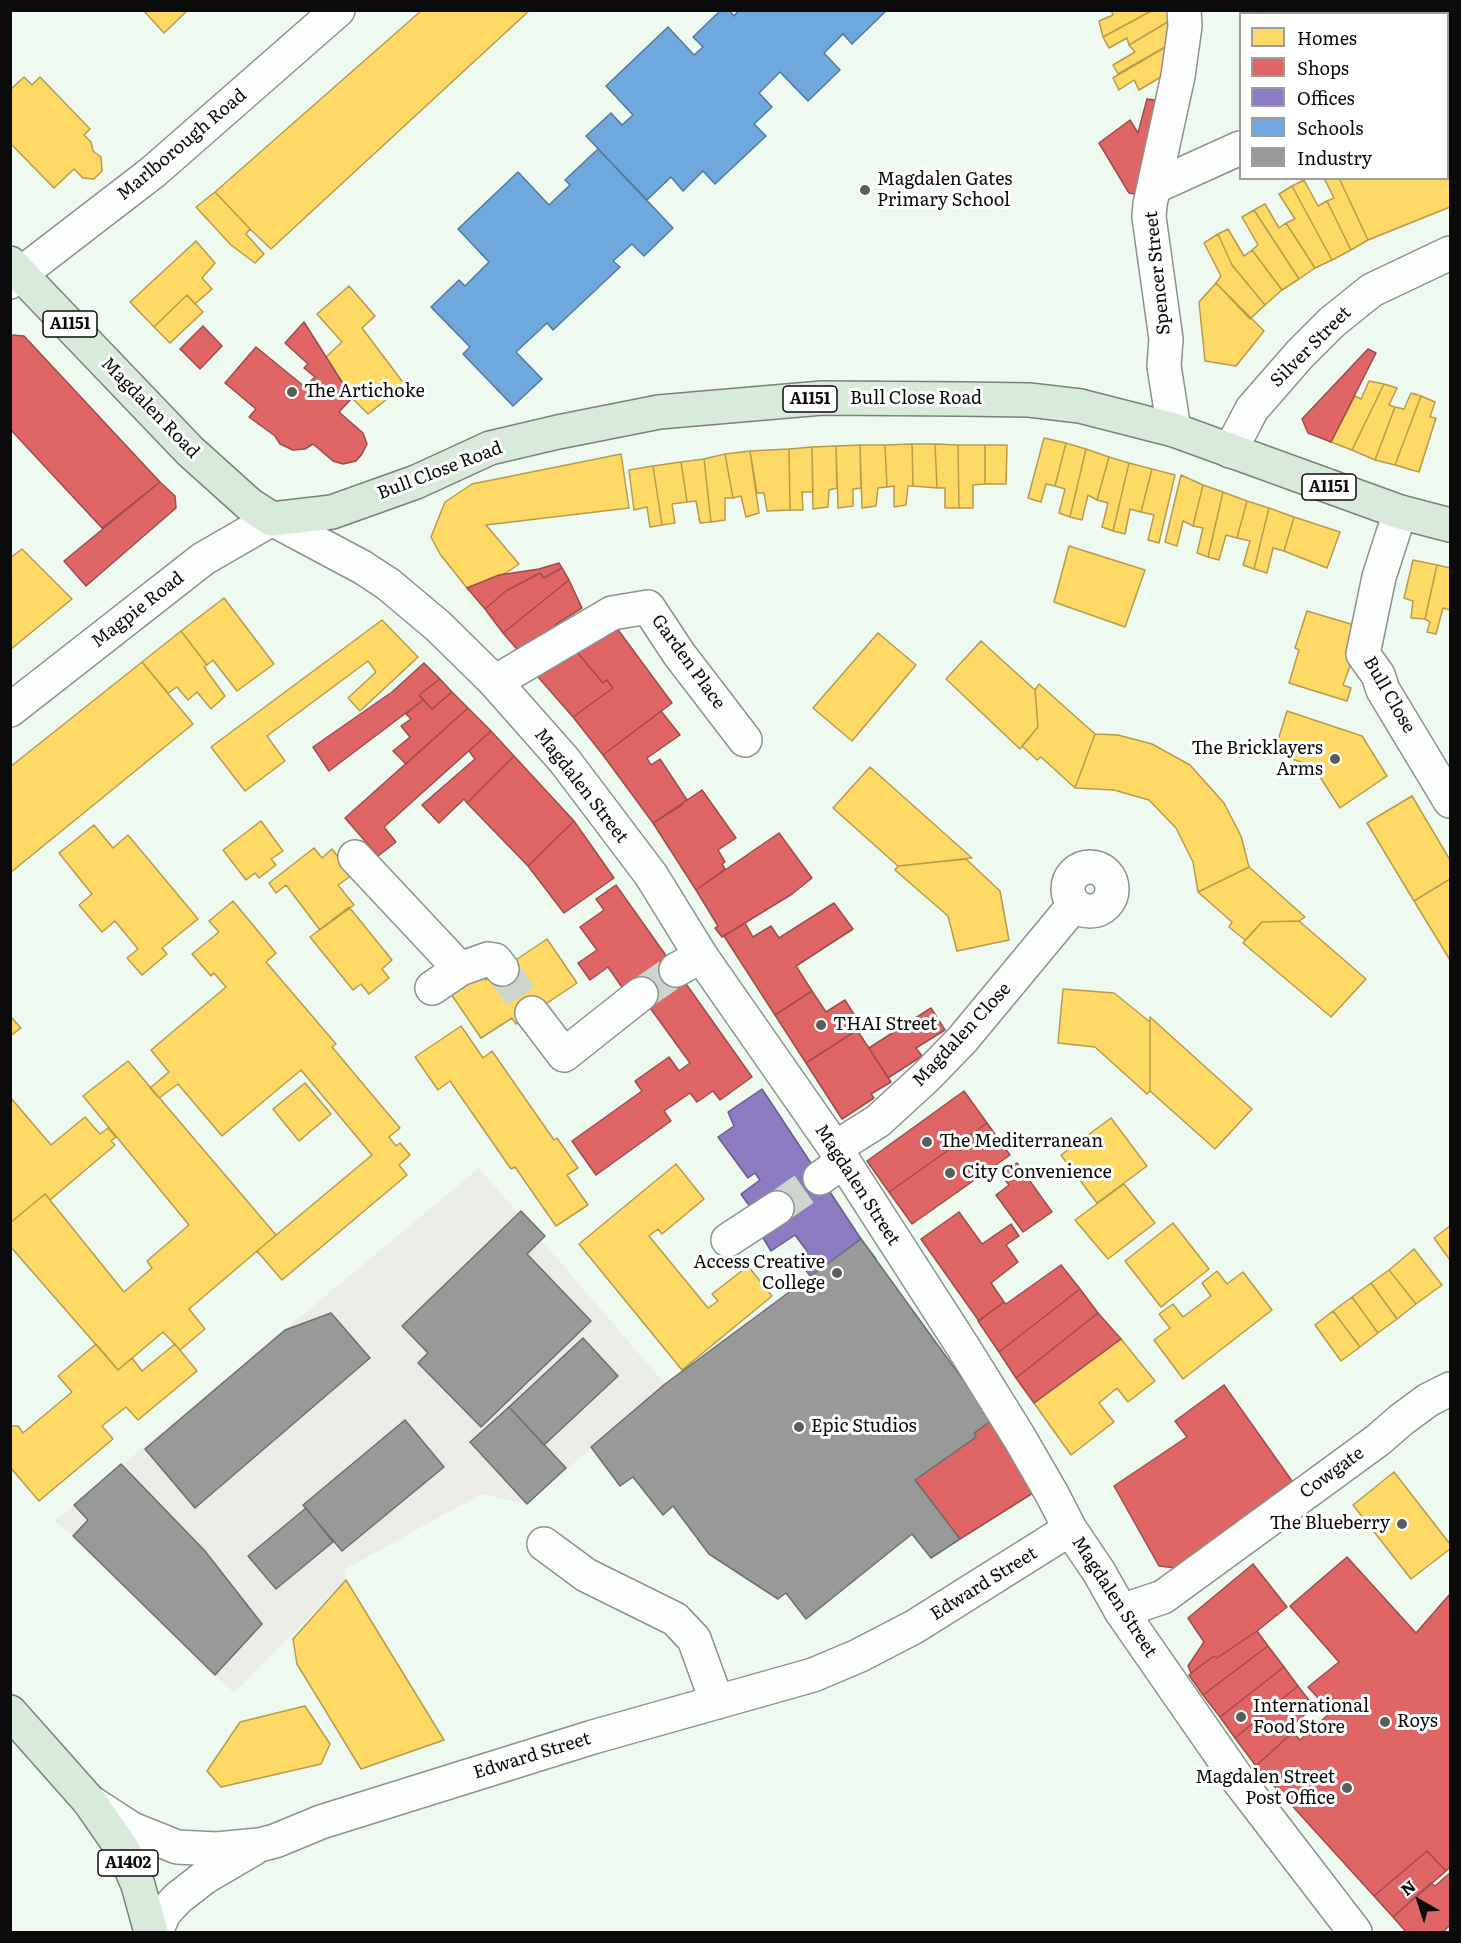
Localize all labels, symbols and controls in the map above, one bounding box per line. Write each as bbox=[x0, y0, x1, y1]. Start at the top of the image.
legend bbox=[1239, 12, 1449, 180]
text: Homes bbox=[1297, 24, 1357, 51]
text: Shops bbox=[1297, 54, 1349, 81]
text: Offices bbox=[1297, 84, 1355, 111]
street label: Marlborough Road bbox=[113, 85, 251, 205]
text: Schools bbox=[1297, 114, 1363, 141]
text: Industry bbox=[1297, 144, 1372, 171]
place label: Magdalen Gates Primary School bbox=[877, 169, 1012, 212]
marker: Magdalen Gates Primary School bbox=[858, 183, 872, 197]
street label: Spencer Street bbox=[1141, 210, 1175, 336]
street label: Silver Street bbox=[1266, 302, 1356, 392]
road number: A1151 bbox=[43, 311, 97, 337]
street label: Magdalen Road bbox=[96, 353, 204, 463]
place label: The Artichoke bbox=[304, 381, 425, 403]
marker: The Artichoke bbox=[285, 385, 299, 399]
road number: A1151 bbox=[783, 386, 837, 412]
street label: Bull Close Road bbox=[850, 388, 982, 410]
street label: Bull Close Road bbox=[374, 437, 506, 505]
road number: A1151 bbox=[1302, 474, 1356, 500]
street label: Magpie Road bbox=[88, 567, 188, 653]
street label: Garden Place bbox=[646, 611, 730, 713]
street label: Bull Close bbox=[1358, 653, 1420, 737]
street label: Magdalen Street bbox=[529, 724, 633, 848]
place label: The Bricklayers Arms bbox=[1191, 738, 1323, 780]
marker: The Bricklayers Arms bbox=[1328, 752, 1342, 766]
street label: Magdalen Close bbox=[908, 979, 1016, 1091]
place label: THAI Street bbox=[833, 1014, 937, 1036]
marker: THAI Street bbox=[814, 1018, 828, 1032]
street label: Magdalen Street bbox=[810, 1120, 904, 1250]
place label: The Mediterranean bbox=[939, 1131, 1103, 1153]
marker: The Mediterranean bbox=[920, 1135, 934, 1149]
place label: City Convenience bbox=[962, 1162, 1112, 1184]
marker: City Convenience bbox=[943, 1166, 957, 1180]
place label: Access Creative College bbox=[693, 1252, 825, 1294]
marker: Access Creative College bbox=[830, 1266, 844, 1280]
place label: Epic Studios bbox=[811, 1416, 917, 1438]
marker: Epic Studios bbox=[792, 1420, 806, 1434]
street label: Cowgate bbox=[1296, 1443, 1368, 1503]
place label: The Blueberry bbox=[1270, 1513, 1390, 1535]
marker: The Blueberry bbox=[1395, 1517, 1409, 1531]
street label: Magdalen Street bbox=[1067, 1532, 1161, 1662]
street label: Edward Street bbox=[927, 1543, 1041, 1625]
place label: International Food Store bbox=[1253, 1696, 1369, 1738]
marker: International Food Store bbox=[1234, 1710, 1248, 1724]
place label: Roys bbox=[1397, 1711, 1438, 1733]
marker: Roys bbox=[1378, 1715, 1392, 1729]
street label: Edward Street bbox=[471, 1728, 593, 1784]
place label: Magdalen Street Post Office bbox=[1195, 1767, 1335, 1810]
marker: Magdalen Street Post Office bbox=[1340, 1781, 1354, 1795]
road number: A1402 bbox=[98, 1850, 158, 1876]
north arrow bbox=[1389, 1871, 1449, 1931]
text: N bbox=[1395, 1873, 1420, 1901]

